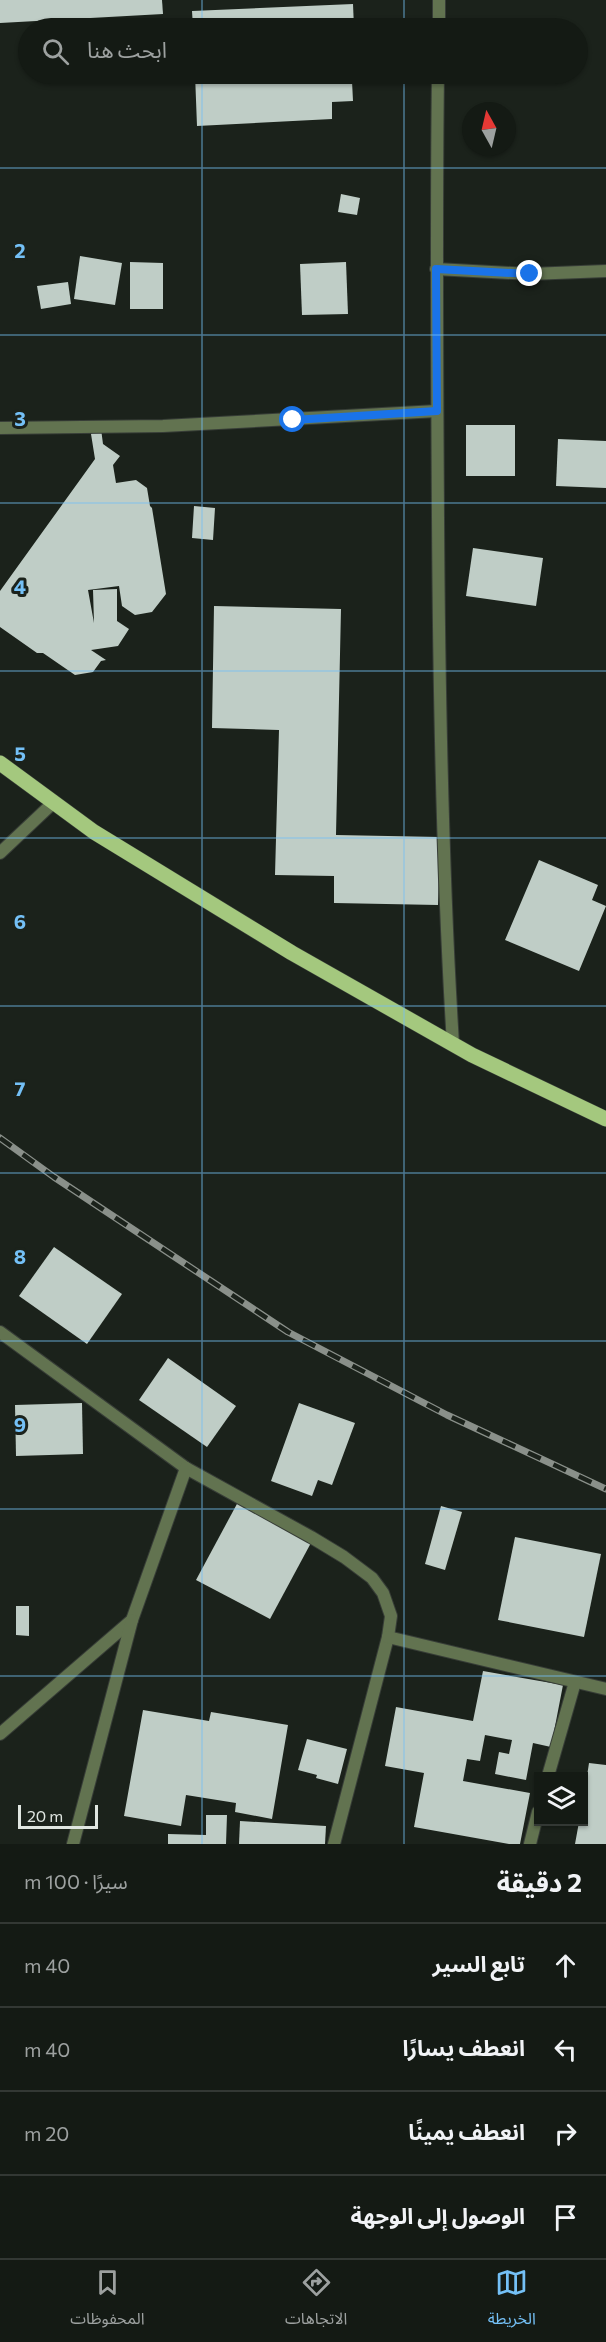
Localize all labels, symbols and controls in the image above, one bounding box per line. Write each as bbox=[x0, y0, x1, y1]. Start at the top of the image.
search box bbox=[18, 18, 588, 84]
icon: search bbox=[39, 35, 72, 68]
text: ابحث هنا bbox=[87, 36, 167, 63]
north arrow bbox=[462, 102, 516, 156]
text: 2 bbox=[14, 238, 26, 262]
route end bbox=[516, 260, 542, 286]
text: 3 bbox=[14, 406, 26, 430]
route start bbox=[279, 406, 305, 432]
text: 4 bbox=[14, 574, 26, 598]
text: 5 bbox=[14, 741, 26, 765]
text: 6 bbox=[14, 909, 26, 933]
text: 7 bbox=[15, 1076, 26, 1100]
text: 8 bbox=[14, 1244, 26, 1268]
text: 9 bbox=[14, 1412, 26, 1436]
map controls bbox=[534, 1772, 588, 1826]
button: layers bbox=[534, 1772, 588, 1826]
scale bar bbox=[18, 1802, 98, 1830]
text: 20 m bbox=[27, 1806, 63, 1825]
text: 2 دقيقة bbox=[497, 1866, 582, 1897]
text: سيرًا · 100 m bbox=[24, 1869, 128, 1893]
icon: ahead bbox=[549, 1949, 582, 1982]
text: تابع السير bbox=[433, 1950, 525, 1977]
text: 40 m bbox=[24, 1953, 70, 1977]
icon: left bbox=[549, 2033, 582, 2066]
text: انعطف يسارًا bbox=[403, 2034, 525, 2061]
text: 40 m bbox=[24, 2037, 70, 2061]
icon: right bbox=[549, 2117, 582, 2150]
text: انعطف يمينًا bbox=[408, 2118, 525, 2145]
text: 20 m bbox=[24, 2121, 69, 2145]
icon: arrive bbox=[549, 2201, 582, 2234]
text: الوصول إلى الوجهة bbox=[350, 2202, 525, 2229]
tab: المحفوظات bbox=[70, 2266, 144, 2336]
tab: الاتجاهات bbox=[285, 2266, 347, 2336]
tab: الخريطة bbox=[488, 2266, 536, 2336]

